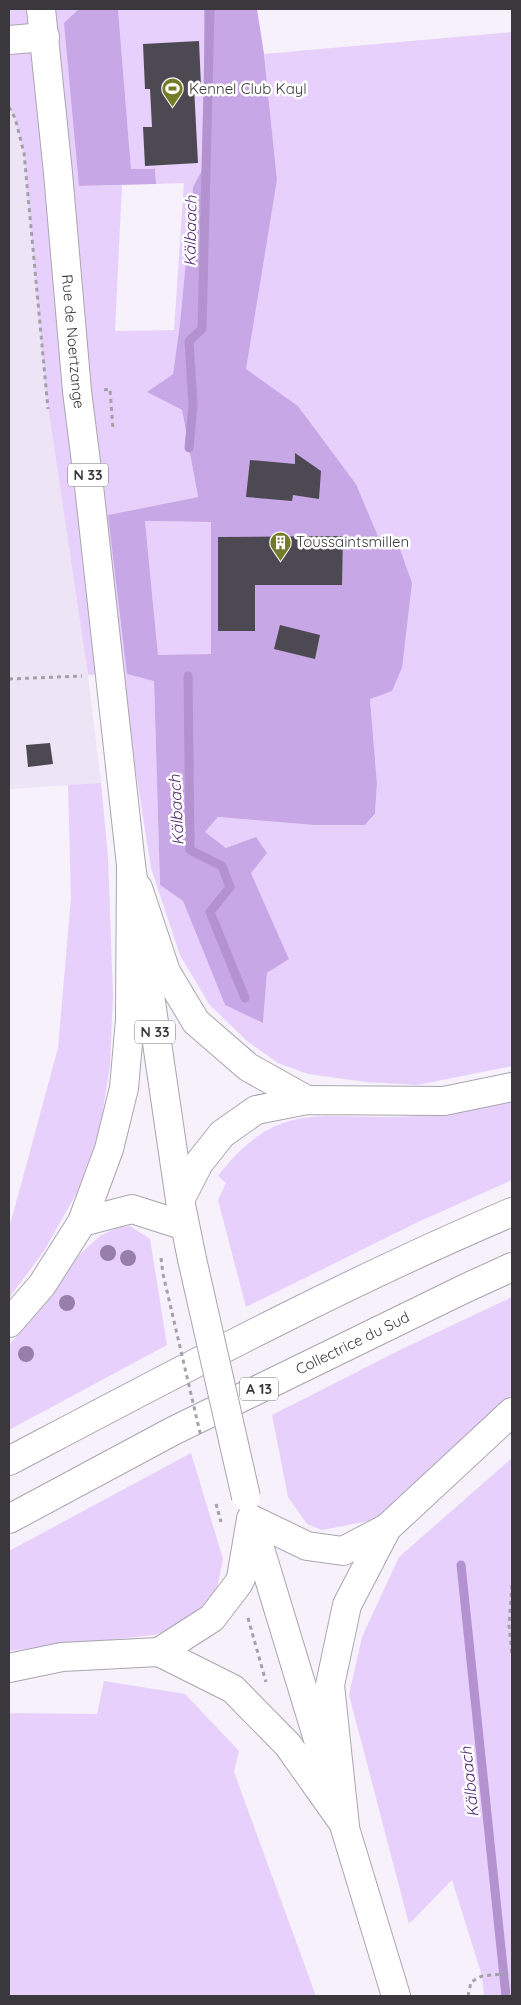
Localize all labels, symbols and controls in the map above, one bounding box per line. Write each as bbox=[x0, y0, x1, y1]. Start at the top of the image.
sports icon: Kennel Club Kayl bbox=[161, 77, 185, 108]
place label: Kennel Club Kayl bbox=[189, 79, 307, 98]
water label: Kälbaach bbox=[179, 195, 201, 267]
street label: Rue de Noertzange bbox=[58, 274, 89, 410]
road number: N 33 bbox=[68, 464, 108, 486]
building icon: Toussaintsmillen bbox=[268, 530, 292, 561]
place label: Toussaintsmillen bbox=[296, 532, 409, 551]
water label: Kälbaach bbox=[164, 773, 188, 846]
road number: N 33 bbox=[135, 1020, 175, 1044]
street label: Collectrice du Sud bbox=[292, 1307, 412, 1379]
road number: A 13 bbox=[240, 1378, 278, 1400]
water label: Kälbaach bbox=[455, 1745, 483, 1818]

